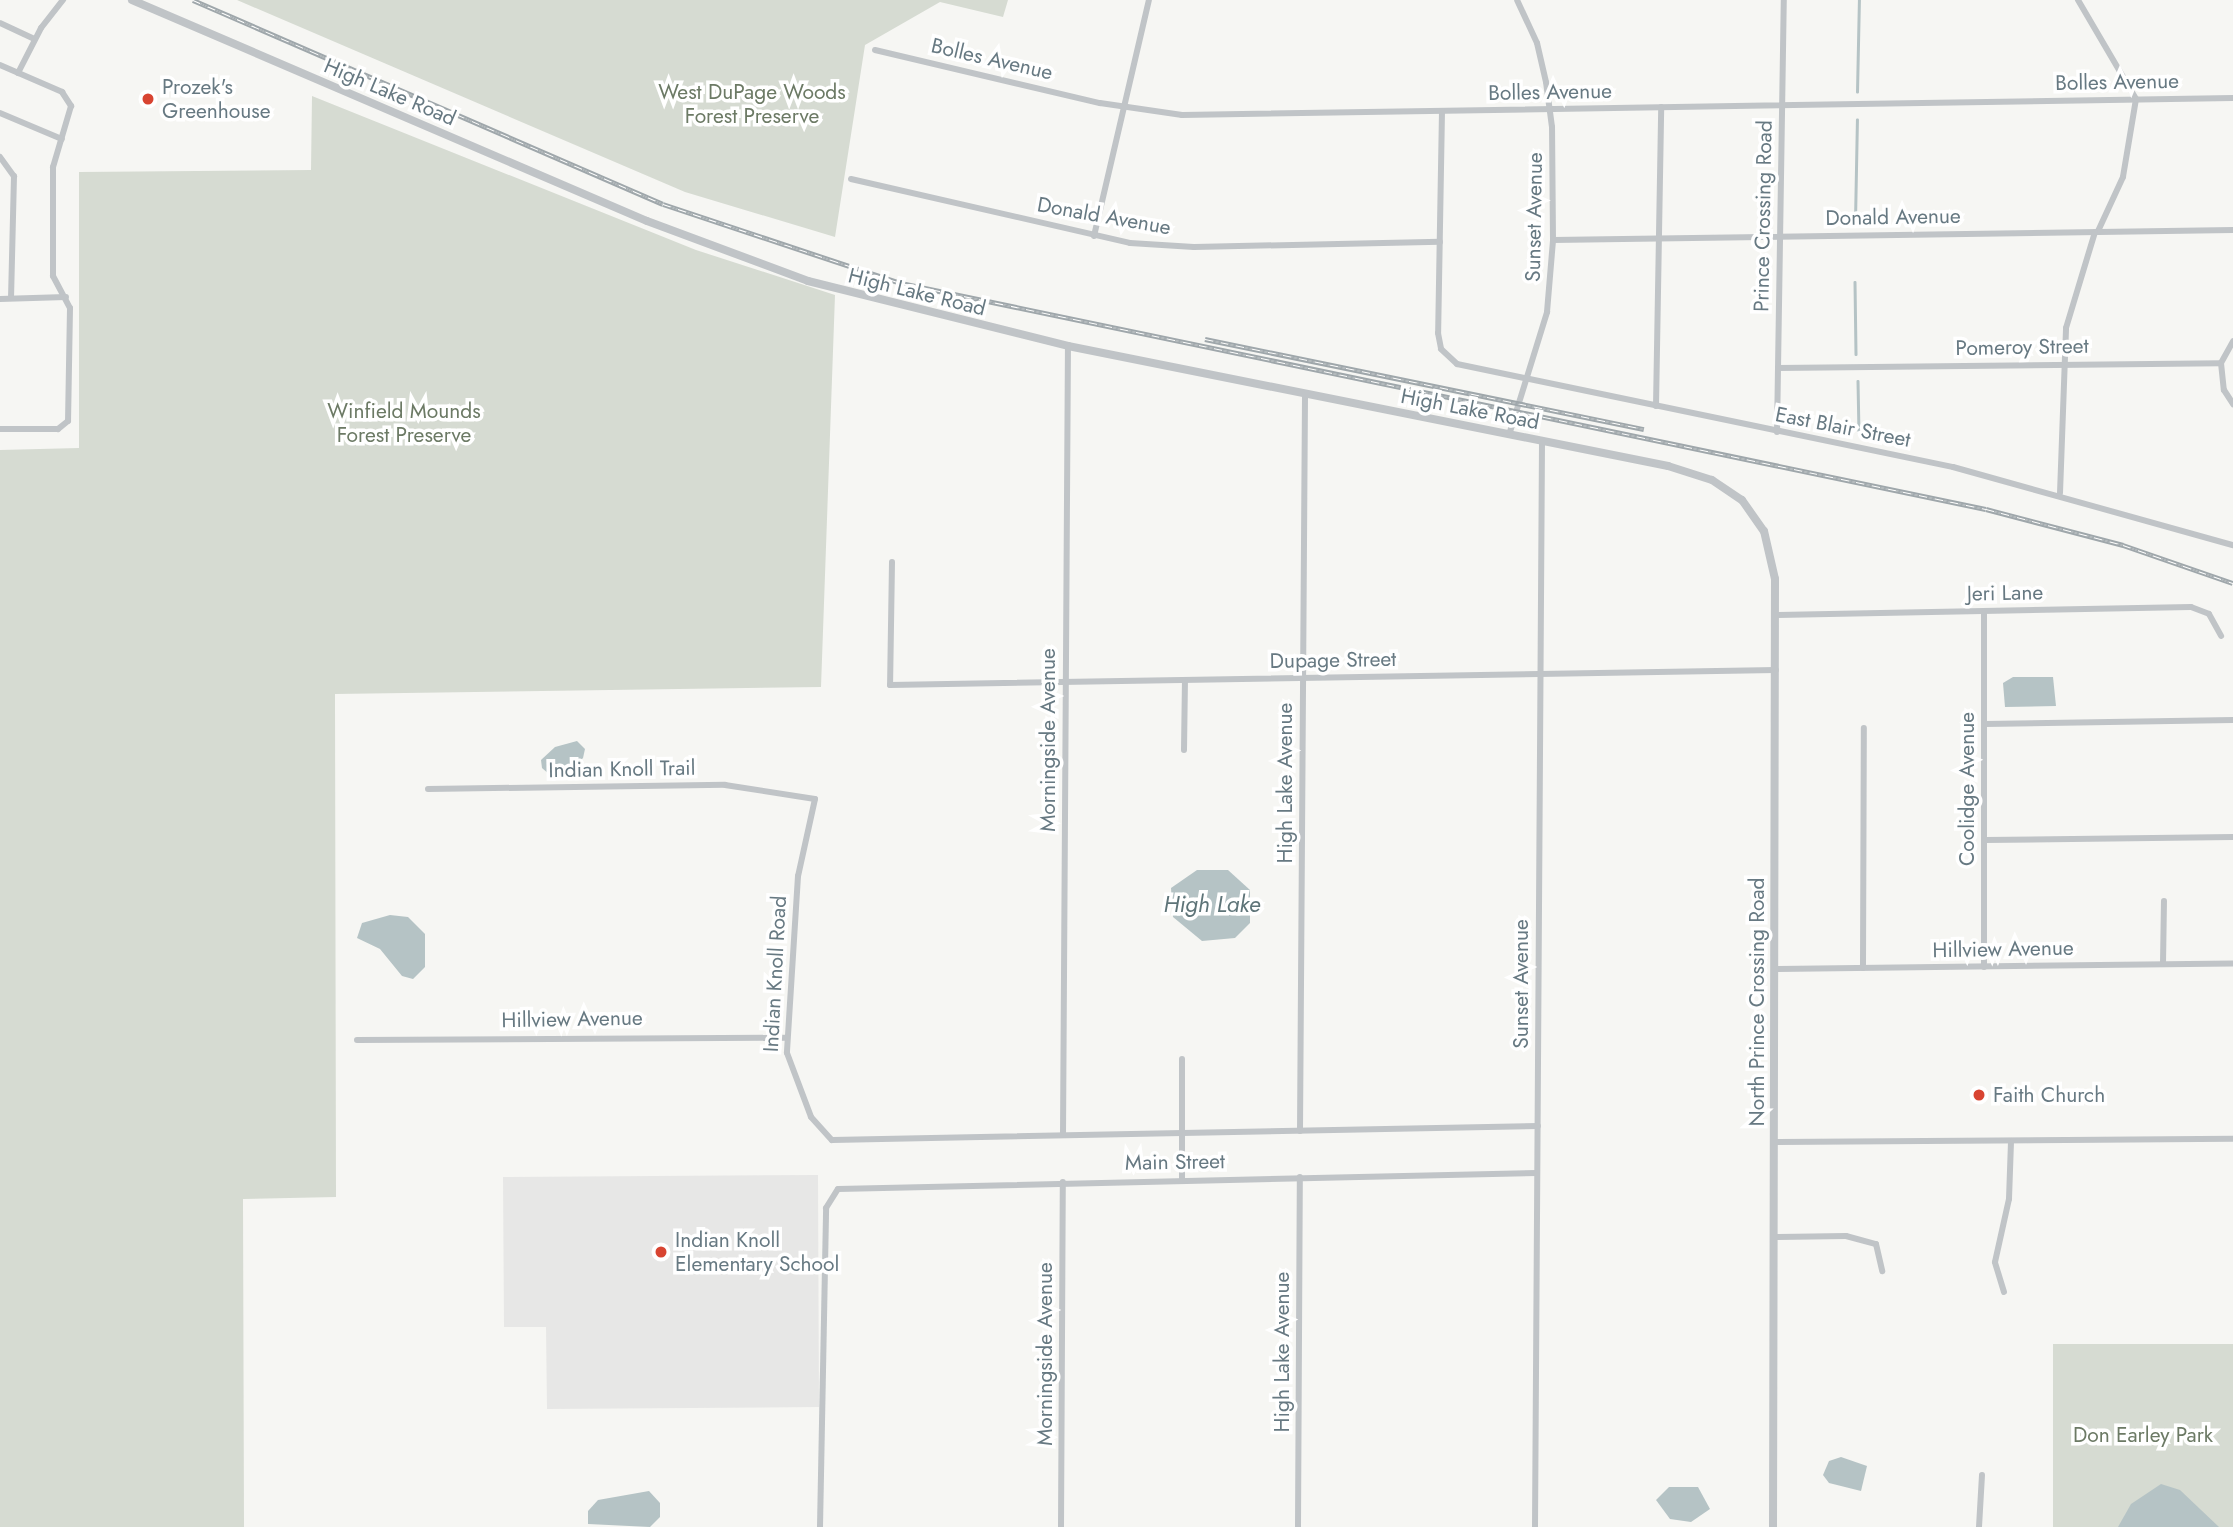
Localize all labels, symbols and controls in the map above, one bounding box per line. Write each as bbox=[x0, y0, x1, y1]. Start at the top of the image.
street label: Bolles Avenue bbox=[929, 33, 1055, 85]
street label: High Lake Road bbox=[320, 53, 460, 131]
street label: Bolles Avenue bbox=[2055, 68, 2179, 96]
place label: Prozek's Greenhouse bbox=[162, 74, 271, 124]
street label: Bolles Avenue bbox=[1488, 78, 1612, 106]
park label: West DuPage Woods Forest Preserve bbox=[658, 79, 846, 129]
marker: Prozek's Greenhouse bbox=[140, 91, 156, 107]
street label: Prince Crossing Road bbox=[1749, 120, 1777, 312]
street label: Sunset Avenue bbox=[1520, 152, 1548, 282]
street label: Donald Avenue bbox=[1035, 192, 1173, 240]
street label: Donald Avenue bbox=[1825, 203, 1961, 231]
street label: High Lake Road bbox=[846, 263, 988, 321]
street label: Pomeroy Street bbox=[1955, 333, 2089, 361]
street label: High Lake Road bbox=[1399, 383, 1541, 435]
park label: Winfield Mounds Forest Preserve bbox=[327, 398, 481, 448]
street label: East Blair Street bbox=[1773, 402, 1913, 452]
street label: Jeri Lane bbox=[1967, 580, 2043, 606]
street label: Dupage Street bbox=[1270, 646, 1396, 674]
street label: Morningside Avenue bbox=[1035, 648, 1061, 832]
street label: High Lake Avenue bbox=[1272, 703, 1298, 863]
street label: Coolidge Avenue bbox=[1954, 712, 1980, 866]
street label: Indian Knoll Trail bbox=[548, 755, 696, 783]
street label: North Prince Crossing Road bbox=[1744, 878, 1770, 1126]
water label: High Lake bbox=[1164, 890, 1260, 918]
street label: Indian Knoll Road bbox=[758, 895, 792, 1053]
street label: Sunset Avenue bbox=[1508, 919, 1534, 1049]
street label: Hillview Avenue bbox=[1932, 935, 2074, 963]
street label: Hillview Avenue bbox=[501, 1005, 643, 1033]
place label: Faith Church bbox=[1993, 1082, 2105, 1108]
marker: Faith Church bbox=[1971, 1087, 1987, 1103]
street label: Main Street bbox=[1125, 1149, 1225, 1175]
place label: Indian Knoll Elementary School bbox=[675, 1227, 839, 1277]
marker: Indian Knoll Elementary School bbox=[653, 1244, 669, 1260]
street label: Morningside Avenue bbox=[1032, 1262, 1058, 1446]
street label: High Lake Avenue bbox=[1269, 1272, 1295, 1432]
park label: Don Earley Park bbox=[2073, 1422, 2213, 1448]

